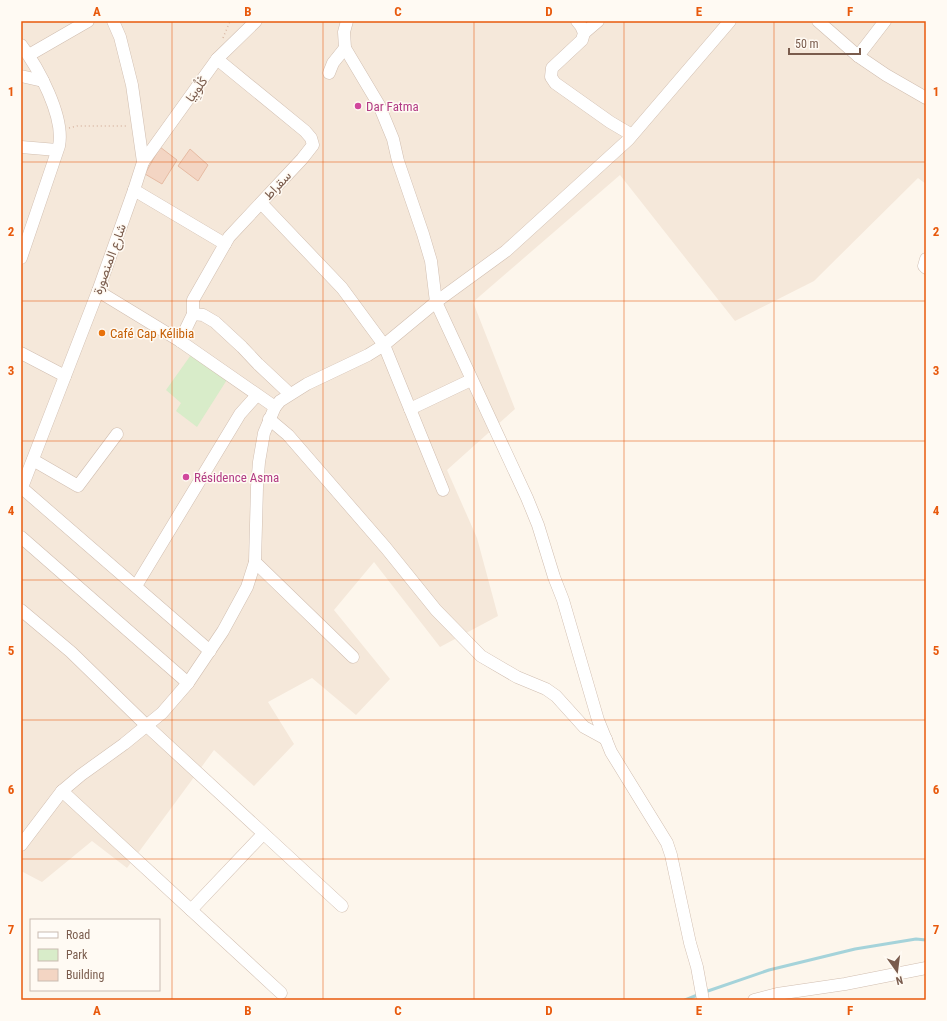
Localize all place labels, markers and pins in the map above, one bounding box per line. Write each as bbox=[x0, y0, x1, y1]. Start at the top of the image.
place label: Dar Fatma bbox=[366, 99, 419, 114]
marker: Dar Fatma bbox=[353, 101, 363, 111]
place label: Café Cap Kélibia bbox=[110, 326, 194, 341]
marker: Café Cap Kélibia bbox=[97, 328, 107, 338]
place label: Résidence Asma bbox=[194, 470, 279, 485]
marker: Résidence Asma bbox=[181, 472, 191, 482]

